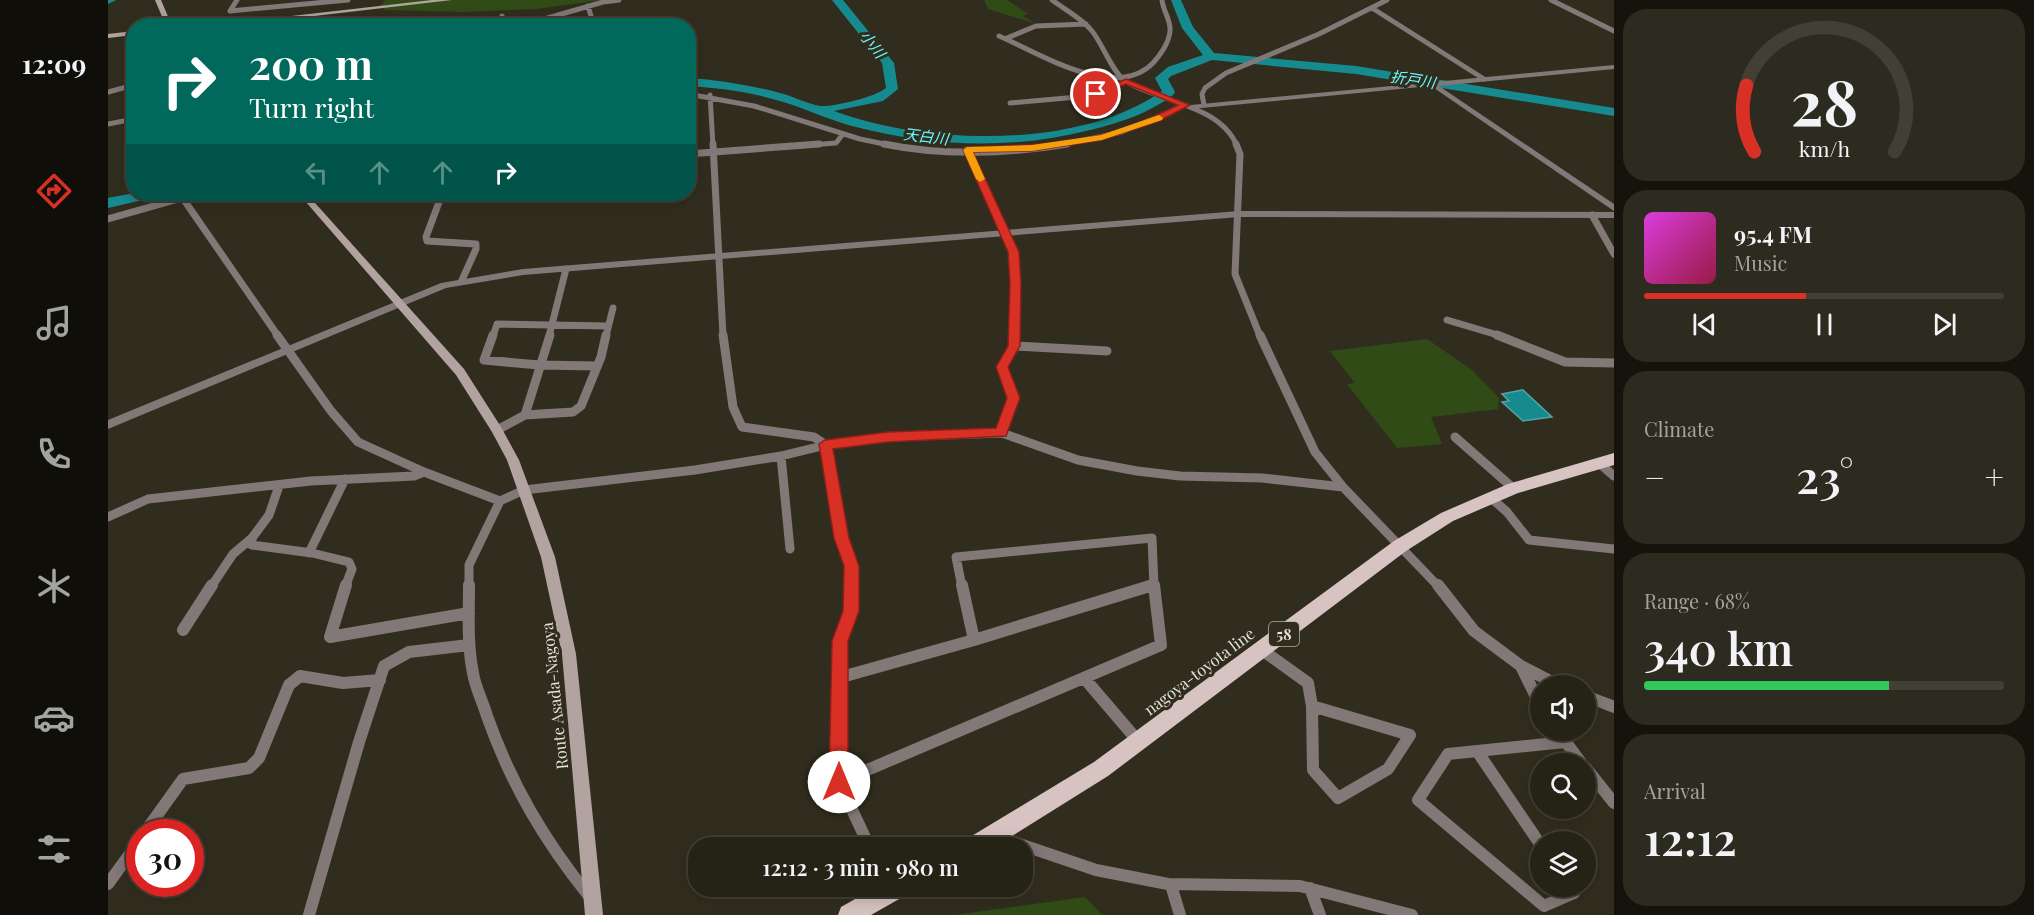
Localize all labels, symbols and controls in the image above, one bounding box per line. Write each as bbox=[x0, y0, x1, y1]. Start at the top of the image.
water label: 小川 bbox=[856, 26, 891, 63]
text: 200 m bbox=[249, 35, 373, 91]
icon: right bbox=[150, 42, 228, 120]
text: 12:09 bbox=[22, 45, 86, 81]
text: 28 bbox=[1790, 58, 1858, 142]
water label: 折戸川 bbox=[1389, 66, 1439, 93]
pin bbox=[1070, 68, 1121, 119]
icon: arrive bbox=[1079, 77, 1112, 110]
text: Turn right bbox=[249, 89, 374, 125]
water label: 天白川 bbox=[902, 123, 952, 149]
text: km/h bbox=[1798, 134, 1850, 162]
icon: left bbox=[300, 156, 333, 189]
icon: ahead bbox=[363, 156, 396, 189]
icon: ahead bbox=[426, 156, 459, 189]
icon: right bbox=[489, 156, 522, 189]
icon: directions bbox=[33, 170, 75, 212]
text: 95.4 FM bbox=[1734, 219, 1812, 249]
text: Music bbox=[1734, 249, 1787, 276]
icon: music bbox=[33, 302, 75, 344]
icon: previous bbox=[1688, 308, 1721, 341]
icon: pause bbox=[1808, 308, 1841, 341]
icon: next bbox=[1928, 308, 1961, 341]
text: Climate bbox=[1644, 415, 1714, 442]
icon: phone bbox=[33, 433, 75, 475]
text: 23° bbox=[1796, 445, 1854, 505]
text: − bbox=[1644, 454, 1665, 498]
text: + bbox=[1985, 454, 2004, 498]
icon: climate bbox=[33, 565, 75, 607]
text: Range · 68% bbox=[1644, 587, 1750, 614]
text: 340 km bbox=[1644, 617, 1793, 677]
street label: Route Asada-Nagoya bbox=[536, 621, 572, 771]
road number: 58 bbox=[1269, 622, 1299, 646]
street label: nagoya-toyota line bbox=[1140, 623, 1258, 719]
map controls bbox=[1530, 675, 1596, 897]
button: sound bbox=[1530, 675, 1596, 741]
icon: car bbox=[33, 697, 75, 739]
position arrow bbox=[807, 750, 871, 814]
button: search bbox=[1530, 753, 1596, 819]
text: Arrival bbox=[1644, 777, 1706, 804]
text: 12:12 bbox=[1644, 807, 1737, 867]
speed limit sign: 30 bbox=[126, 819, 204, 897]
icon: filters bbox=[33, 828, 75, 870]
button: layers bbox=[1530, 831, 1596, 897]
text: 12:12 · 3 min · 980 m bbox=[762, 852, 959, 882]

